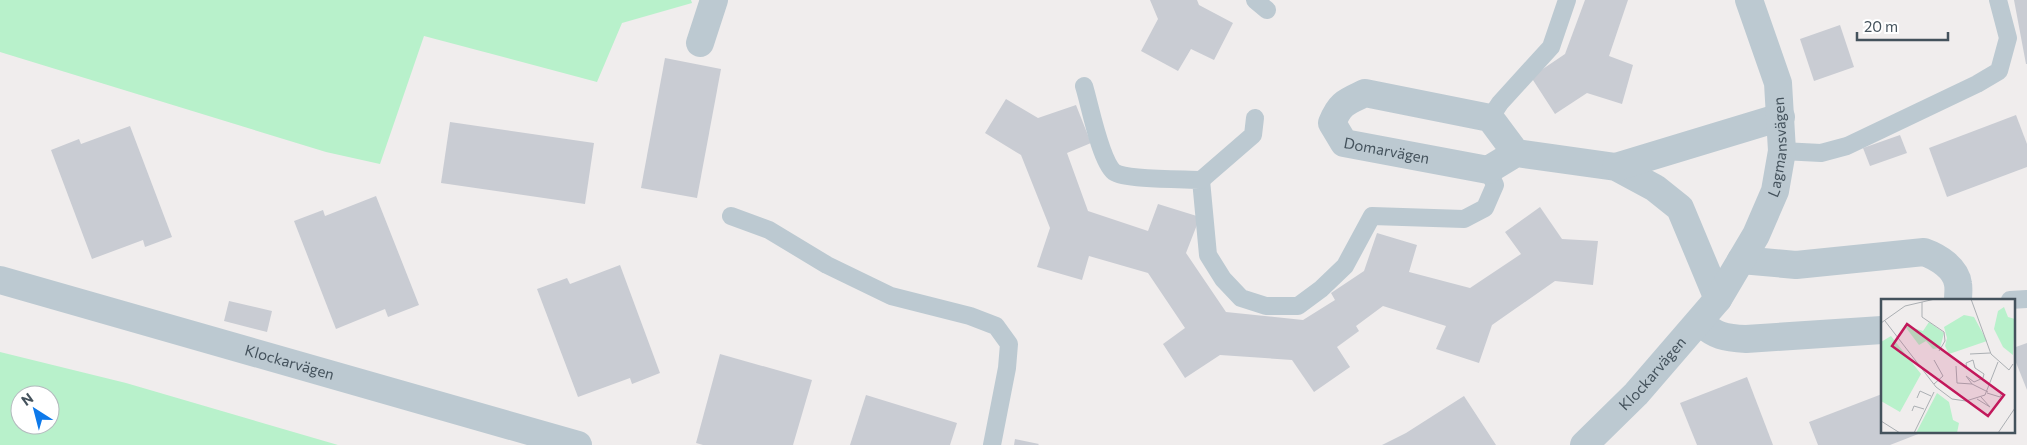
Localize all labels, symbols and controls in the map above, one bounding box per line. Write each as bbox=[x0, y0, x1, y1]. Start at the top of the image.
scale bar bbox=[1857, 10, 1948, 42]
text: 20 m bbox=[1864, 17, 1898, 35]
street label: Lagmansvägen bbox=[1763, 97, 1790, 200]
street label: Domarvägen bbox=[1342, 133, 1431, 167]
inset map bbox=[1881, 299, 2014, 432]
street label: Klockarvägen bbox=[1615, 333, 1689, 414]
street label: Klockarvägen bbox=[243, 340, 336, 383]
north arrow bbox=[10, 385, 60, 435]
text: N bbox=[18, 389, 36, 409]

